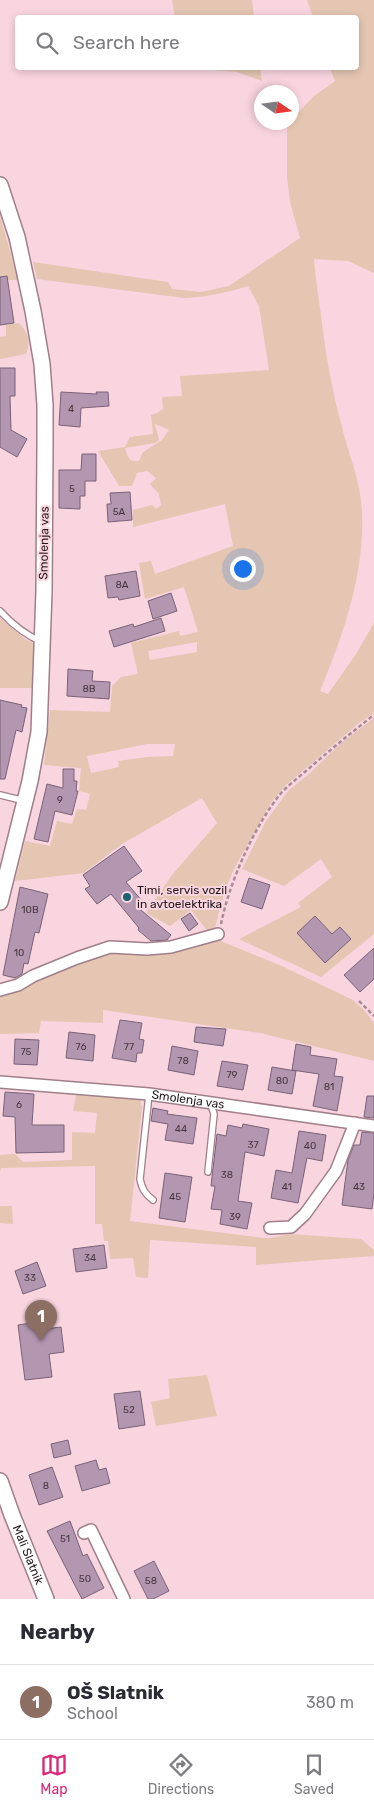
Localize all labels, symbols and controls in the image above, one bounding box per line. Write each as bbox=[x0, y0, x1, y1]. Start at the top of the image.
search box bbox=[15, 15, 359, 70]
icon: search bbox=[33, 29, 61, 57]
text: Search here bbox=[73, 31, 180, 54]
north arrow bbox=[254, 85, 299, 130]
house number: 4 bbox=[68, 403, 74, 415]
house number: 5 bbox=[69, 483, 75, 495]
street label: Smolenja vas bbox=[36, 506, 52, 580]
house number: 5A bbox=[113, 506, 126, 518]
your location bbox=[230, 556, 256, 582]
house number: 8A bbox=[115, 579, 129, 591]
house number: 8B bbox=[82, 683, 96, 695]
house number: 9 bbox=[57, 794, 63, 806]
place label: Timi, servis vozil in avtoelektrika bbox=[137, 883, 227, 911]
marker: Timi, servis vozil in avtoelektrika bbox=[121, 891, 133, 903]
house number: 10B bbox=[21, 904, 39, 916]
house number: 10 bbox=[14, 947, 24, 959]
house number: 76 bbox=[76, 1041, 86, 1053]
house number: 77 bbox=[124, 1041, 134, 1053]
house number: 75 bbox=[20, 1046, 32, 1058]
house number: 78 bbox=[177, 1055, 189, 1067]
house number: 79 bbox=[226, 1069, 238, 1081]
house number: 80 bbox=[276, 1075, 288, 1087]
house number: 81 bbox=[324, 1081, 334, 1093]
street label: Smolenja vas bbox=[151, 1087, 225, 1112]
house number: 6 bbox=[16, 1099, 22, 1111]
house number: 44 bbox=[175, 1123, 187, 1135]
house number: 37 bbox=[247, 1139, 259, 1151]
house number: 40 bbox=[304, 1140, 316, 1152]
house number: 38 bbox=[221, 1169, 233, 1181]
house number: 41 bbox=[282, 1181, 292, 1193]
house number: 43 bbox=[353, 1181, 365, 1193]
house number: 45 bbox=[169, 1191, 181, 1203]
house number: 39 bbox=[229, 1211, 241, 1223]
house number: 34 bbox=[84, 1252, 96, 1264]
house number: 33 bbox=[24, 1272, 36, 1284]
pin: 1 bbox=[25, 1300, 57, 1341]
house number: 52 bbox=[123, 1404, 135, 1416]
house number: 8 bbox=[43, 1480, 49, 1492]
street label: Mali Slatnik bbox=[10, 1523, 47, 1587]
house number: 51 bbox=[60, 1533, 70, 1545]
house number: 50 bbox=[79, 1573, 91, 1585]
house number: 58 bbox=[145, 1575, 157, 1587]
text: Nearby bbox=[20, 1619, 95, 1644]
text: OŠ Slatnik bbox=[67, 1681, 164, 1704]
text: 1 bbox=[32, 1693, 40, 1712]
text: 380 m bbox=[306, 1693, 354, 1712]
text: School bbox=[67, 1704, 118, 1723]
tab: Map bbox=[40, 1751, 68, 1798]
tab: Directions bbox=[148, 1751, 214, 1798]
tab: Saved bbox=[294, 1751, 334, 1798]

